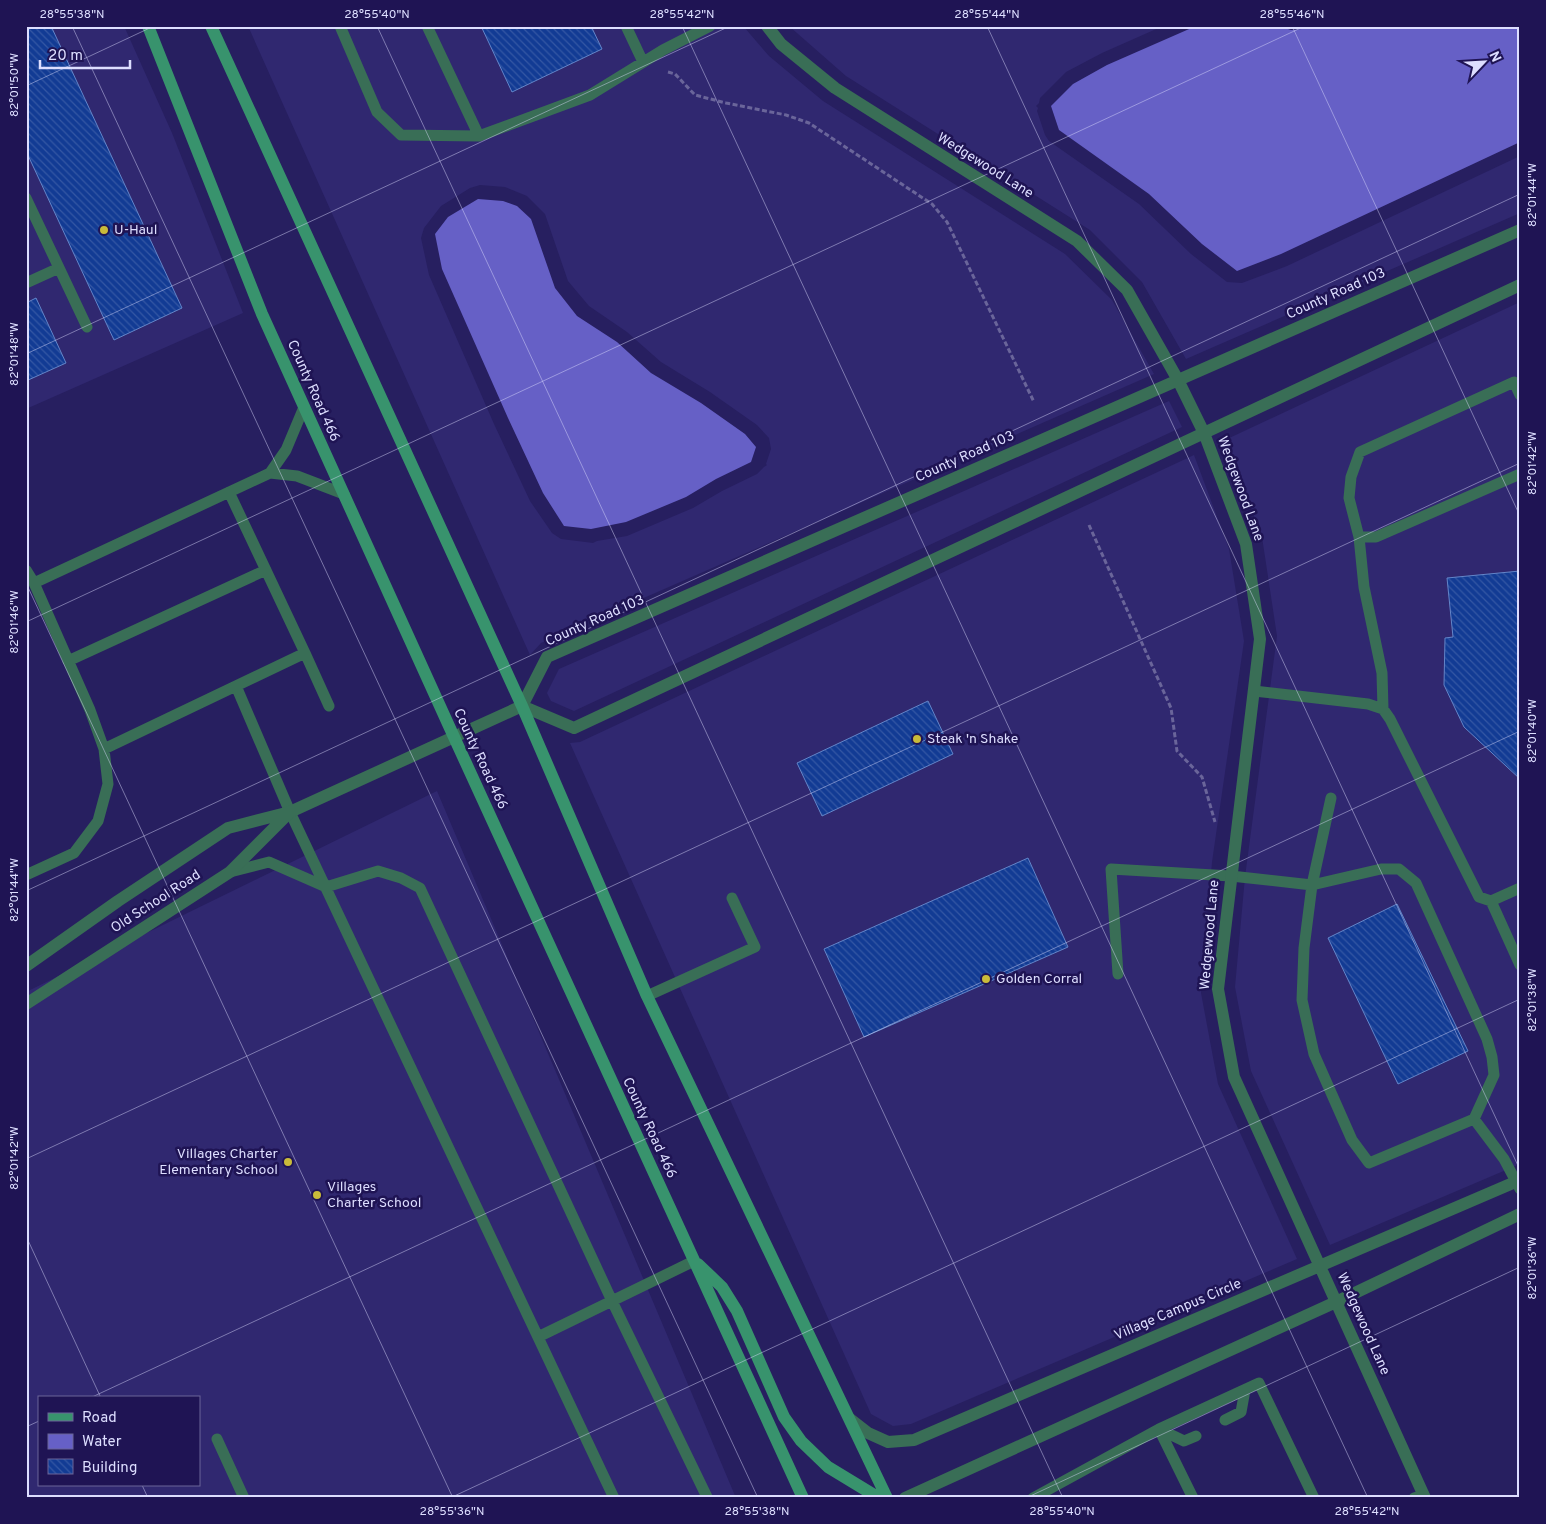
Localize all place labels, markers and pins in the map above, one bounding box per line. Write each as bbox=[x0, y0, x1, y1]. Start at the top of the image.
place label: U-Haul bbox=[114, 222, 157, 239]
marker: U-Haul bbox=[98, 224, 110, 236]
place label: Steak 'n Shake bbox=[927, 731, 1018, 748]
marker: Steak 'n Shake bbox=[911, 733, 923, 745]
place label: Golden Corral bbox=[996, 971, 1082, 988]
marker: Golden Corral bbox=[980, 973, 992, 985]
place label: Villages Charter Elementary School bbox=[159, 1146, 279, 1179]
marker: Villages Charter Elementary School bbox=[282, 1156, 294, 1168]
place label: Villages Charter School bbox=[327, 1179, 422, 1212]
marker: Villages Charter School bbox=[311, 1189, 323, 1201]

